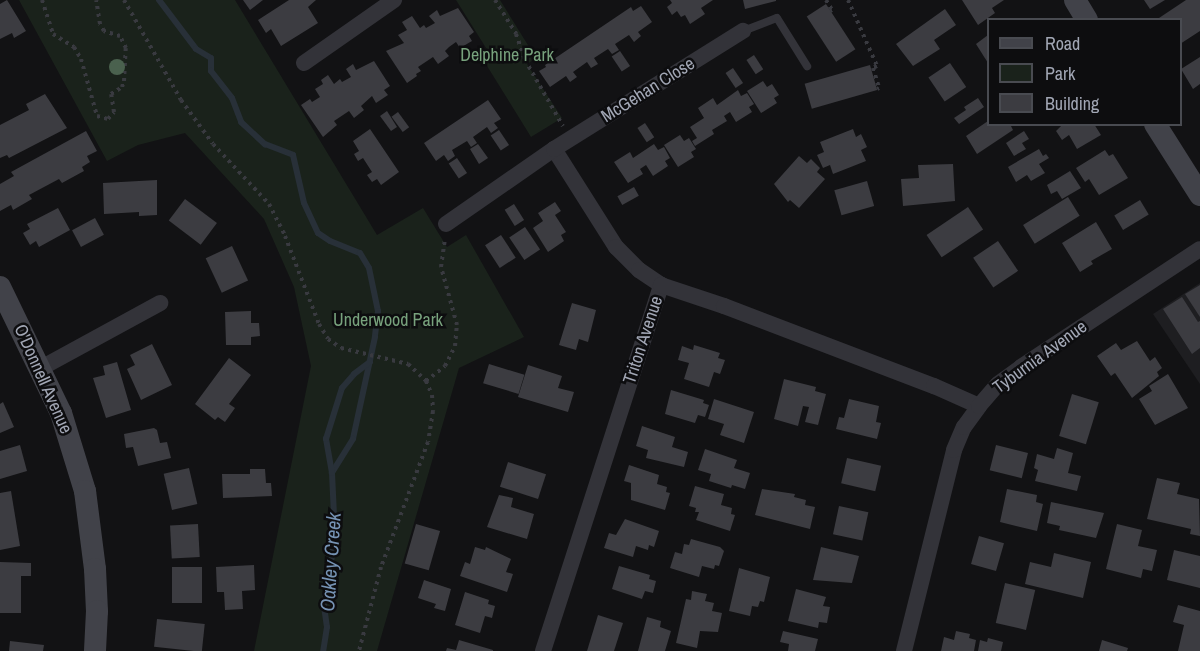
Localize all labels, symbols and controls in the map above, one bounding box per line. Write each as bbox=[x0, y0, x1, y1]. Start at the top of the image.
legend bbox=[987, 18, 1182, 126]
text: Road bbox=[1045, 31, 1080, 56]
park label: Delphine Park bbox=[460, 44, 554, 66]
street label: McGehan Close bbox=[597, 53, 699, 127]
text: Park bbox=[1045, 61, 1075, 86]
text: Building bbox=[1045, 91, 1099, 116]
street label: Triton Avenue bbox=[619, 293, 667, 387]
park label: Underwood Park bbox=[333, 309, 443, 331]
street label: Tyburnia Avenue bbox=[989, 316, 1091, 398]
street label: O'Donnell Avenue bbox=[9, 321, 77, 437]
water label: Oakley Creek bbox=[315, 512, 345, 612]

